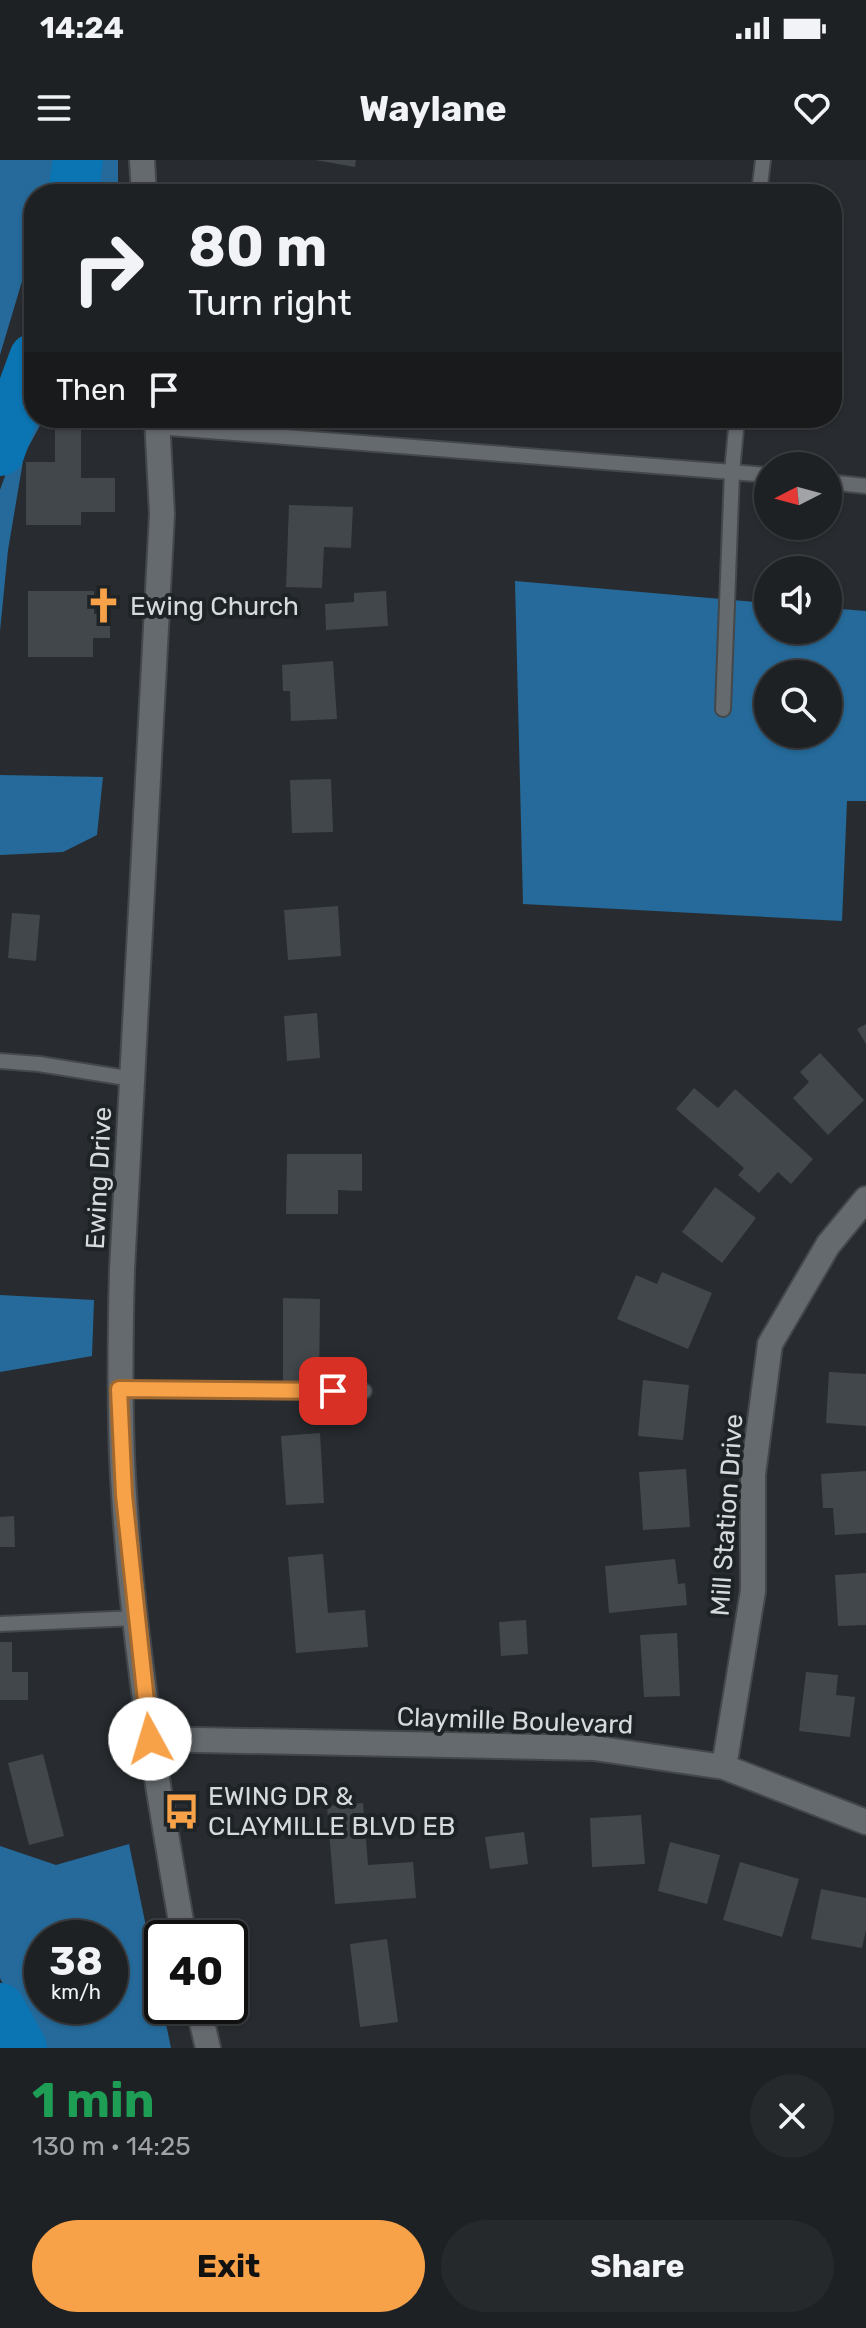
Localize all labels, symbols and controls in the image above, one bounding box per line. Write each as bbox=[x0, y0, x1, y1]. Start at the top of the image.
text: 14:24 bbox=[40, 10, 124, 46]
icon: menu bbox=[32, 86, 76, 130]
icon: heart bbox=[790, 86, 834, 130]
text: Waylane bbox=[359, 87, 507, 130]
text: 80 m bbox=[188, 214, 327, 280]
icon: right bbox=[56, 216, 160, 320]
text: Turn right bbox=[188, 281, 352, 324]
icon: arrive bbox=[142, 368, 186, 412]
text: Then bbox=[56, 372, 126, 408]
north arrow bbox=[754, 452, 842, 540]
map controls bbox=[754, 452, 842, 748]
button: sound bbox=[754, 556, 842, 644]
church icon: Ewing Church bbox=[85, 587, 123, 625]
place label: Ewing Church bbox=[130, 591, 299, 622]
button: search bbox=[754, 660, 842, 748]
street label: Ewing Drive bbox=[80, 1106, 118, 1250]
pin bbox=[299, 1357, 367, 1425]
icon: arrive bbox=[311, 1369, 355, 1413]
street label: Mill Station Drive bbox=[704, 1413, 750, 1617]
position arrow bbox=[108, 1697, 192, 1781]
street label: Claymille Boulevard bbox=[396, 1701, 634, 1741]
place label: EWING DR & CLAYMILLE BLVD EB bbox=[208, 1781, 455, 1842]
bus stop icon: EWING DR & CLAYMILLE BLVD EB bbox=[163, 1792, 201, 1830]
speed limit sign: 40 bbox=[144, 1920, 248, 2024]
text: 38 bbox=[49, 1938, 103, 1985]
text: km/h bbox=[51, 1980, 101, 2004]
text: 1 min bbox=[32, 2072, 155, 2129]
button: close bbox=[750, 2074, 834, 2158]
text: 130 m · 14:25 bbox=[32, 2131, 191, 2162]
button: Exit bbox=[32, 2220, 425, 2312]
button: Share bbox=[441, 2220, 834, 2312]

